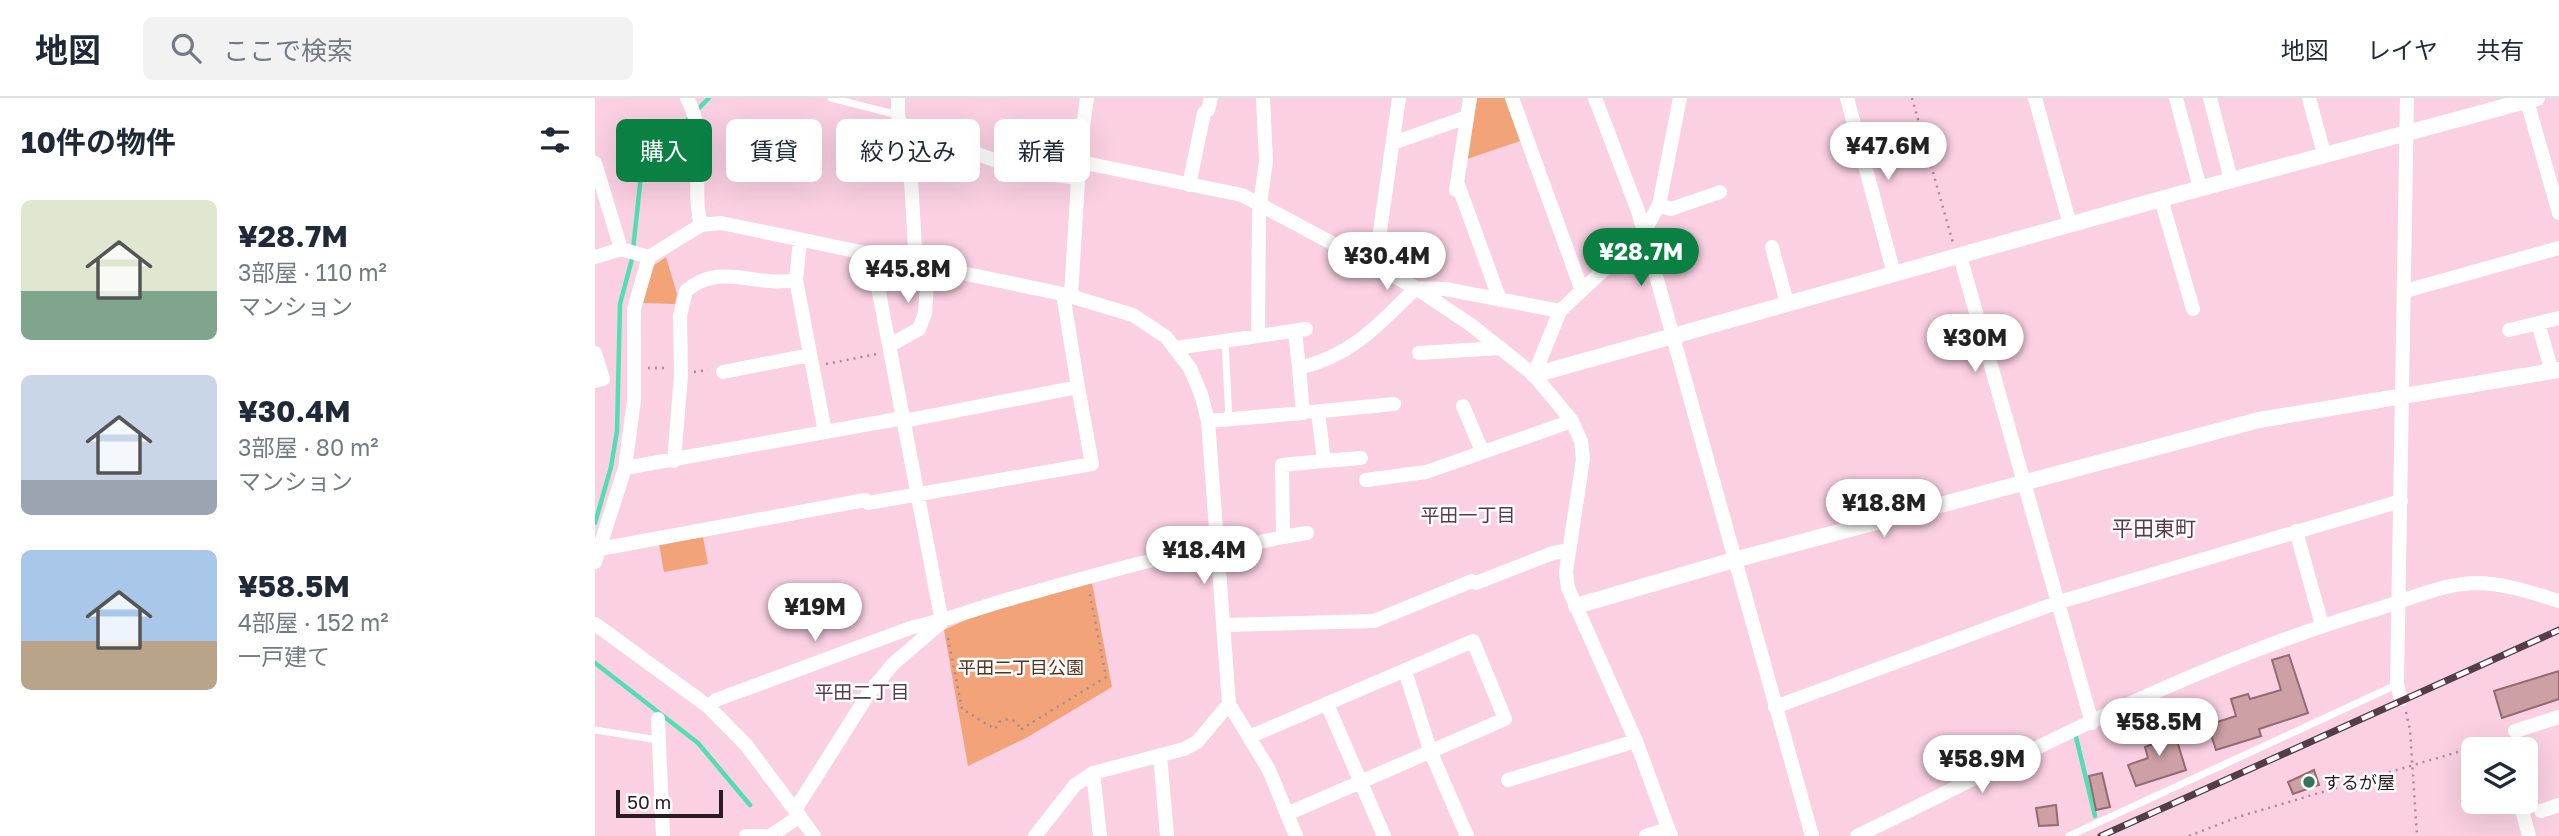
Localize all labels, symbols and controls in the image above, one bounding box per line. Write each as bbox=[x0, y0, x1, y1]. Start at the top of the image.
search box bbox=[143, 17, 633, 80]
icon: search bbox=[167, 29, 205, 67]
text: 地図 bbox=[35, 30, 101, 69]
text: ここで検索 bbox=[223, 35, 353, 66]
text: 地図 bbox=[2281, 35, 2329, 64]
text: レイヤ bbox=[2367, 35, 2438, 64]
text: 共有 bbox=[2476, 35, 2524, 64]
chip: 購入 bbox=[616, 119, 712, 182]
chip: 賃貸 bbox=[726, 119, 822, 182]
chip: 絞り込み bbox=[836, 119, 980, 182]
chip: 新着 bbox=[994, 119, 1090, 182]
icon: filters bbox=[536, 121, 574, 159]
pin: ¥47.6M bbox=[1831, 122, 1945, 182]
text: 10件の物件 bbox=[21, 124, 176, 160]
text: ¥47.6M bbox=[1846, 131, 1930, 159]
text: ¥28.7M bbox=[238, 218, 348, 254]
icon: home bbox=[77, 228, 161, 312]
pin: ¥28.7M bbox=[1584, 228, 1698, 288]
pin: ¥30.4M bbox=[1330, 232, 1444, 292]
text: ¥28.7M bbox=[1599, 237, 1683, 265]
text: ¥30.4M bbox=[1344, 241, 1430, 269]
pin: ¥45.8M bbox=[851, 246, 965, 305]
text: ¥45.8M bbox=[865, 254, 951, 282]
text: 3部屋 · 110 m² bbox=[238, 258, 387, 286]
text: マンション bbox=[238, 292, 353, 320]
pin: ¥30M bbox=[1934, 314, 2016, 374]
text: ¥30M bbox=[1943, 323, 2007, 351]
text: ¥30.4M bbox=[238, 393, 351, 429]
icon: home bbox=[77, 403, 161, 487]
text: 3部屋 · 80 m² bbox=[238, 433, 379, 461]
text: マンション bbox=[238, 467, 353, 495]
pin: ¥18.8M bbox=[1827, 480, 1941, 539]
text: ¥18.8M bbox=[1842, 488, 1926, 516]
district label: 平田一丁目 bbox=[1420, 503, 1516, 526]
district label: 平田東町 bbox=[2112, 515, 2196, 541]
pin: ¥18.4M bbox=[1147, 526, 1261, 586]
text: ¥18.4M bbox=[1162, 535, 1246, 563]
text: ¥58.5M bbox=[238, 568, 350, 604]
icon: home bbox=[77, 578, 161, 662]
pin: ¥19M bbox=[774, 584, 856, 643]
text: ¥19M bbox=[784, 592, 846, 620]
text: 4部屋 · 152 m² bbox=[238, 608, 389, 636]
text: 一戸建て bbox=[238, 642, 330, 670]
park label: 平田二丁目公園 bbox=[958, 656, 1084, 678]
district label: 平田二丁目 bbox=[814, 680, 910, 703]
pin: ¥58.5M bbox=[2102, 698, 2216, 758]
text: ¥58.5M bbox=[2116, 707, 2202, 735]
pin: ¥58.9M bbox=[1925, 736, 2039, 795]
map controls bbox=[2461, 737, 2538, 814]
button: layers bbox=[2461, 737, 2538, 814]
text: ¥58.9M bbox=[1939, 744, 2025, 772]
place label: するが屋 bbox=[2323, 771, 2395, 793]
marker: するが屋 bbox=[2301, 774, 2317, 790]
scale bar bbox=[616, 787, 723, 819]
text: 50 m bbox=[627, 790, 671, 813]

